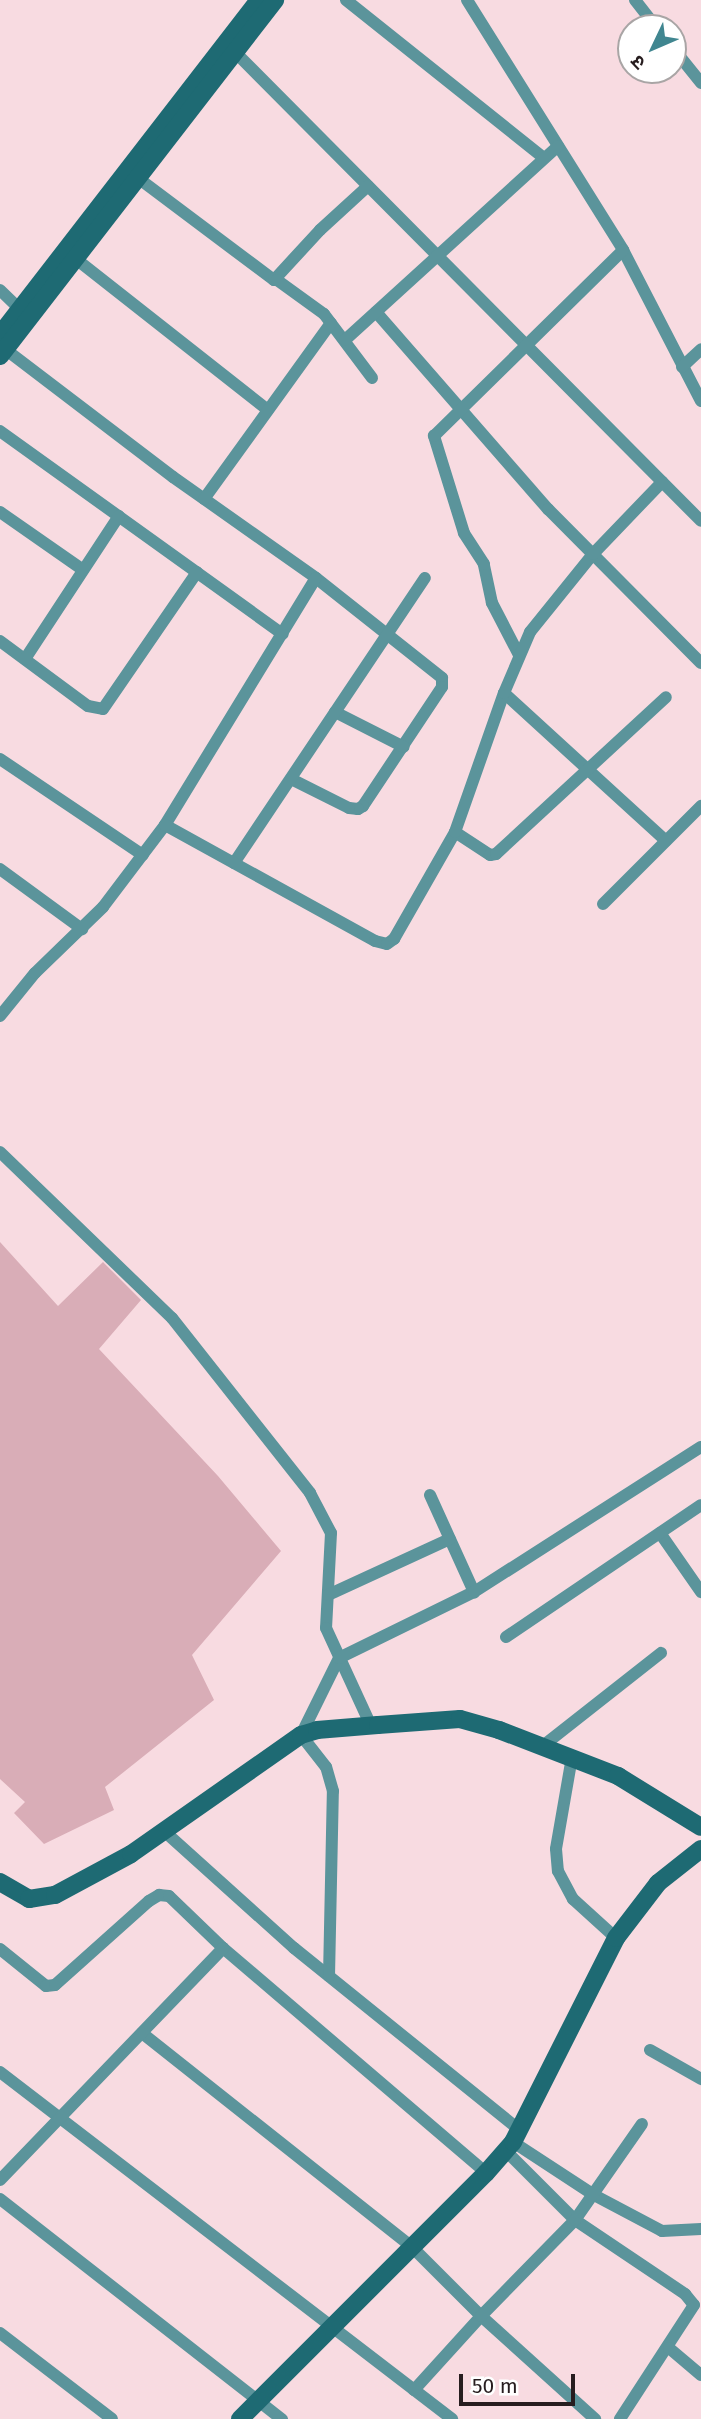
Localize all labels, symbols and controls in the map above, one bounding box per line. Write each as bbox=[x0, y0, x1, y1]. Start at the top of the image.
north arrow bbox=[617, 14, 687, 84]
text: उ bbox=[626, 51, 650, 75]
scale bar bbox=[463, 2360, 578, 2404]
text: 50 m bbox=[472, 2373, 518, 2399]

